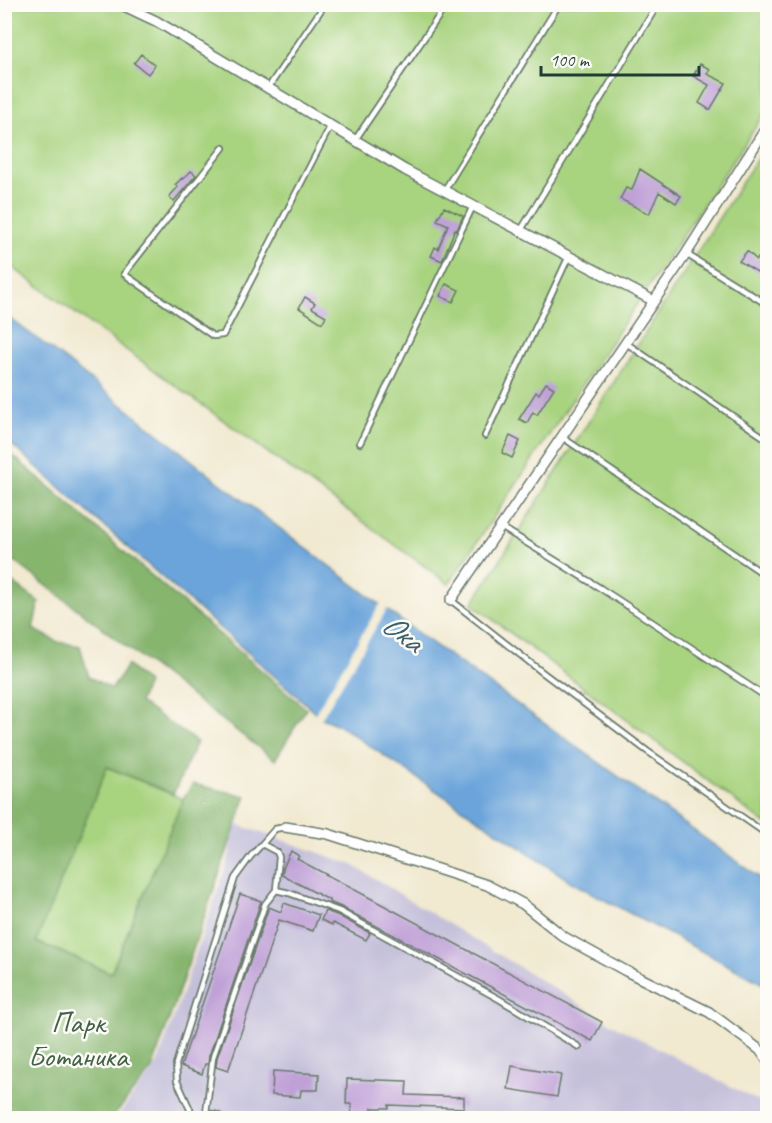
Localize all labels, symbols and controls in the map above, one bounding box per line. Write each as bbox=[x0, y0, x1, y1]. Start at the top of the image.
scale bar bbox=[541, 39, 698, 77]
text: 100 m bbox=[550, 49, 591, 71]
water label: Ока bbox=[374, 603, 434, 663]
park label: Парк Ботаника bbox=[28, 1003, 130, 1075]

